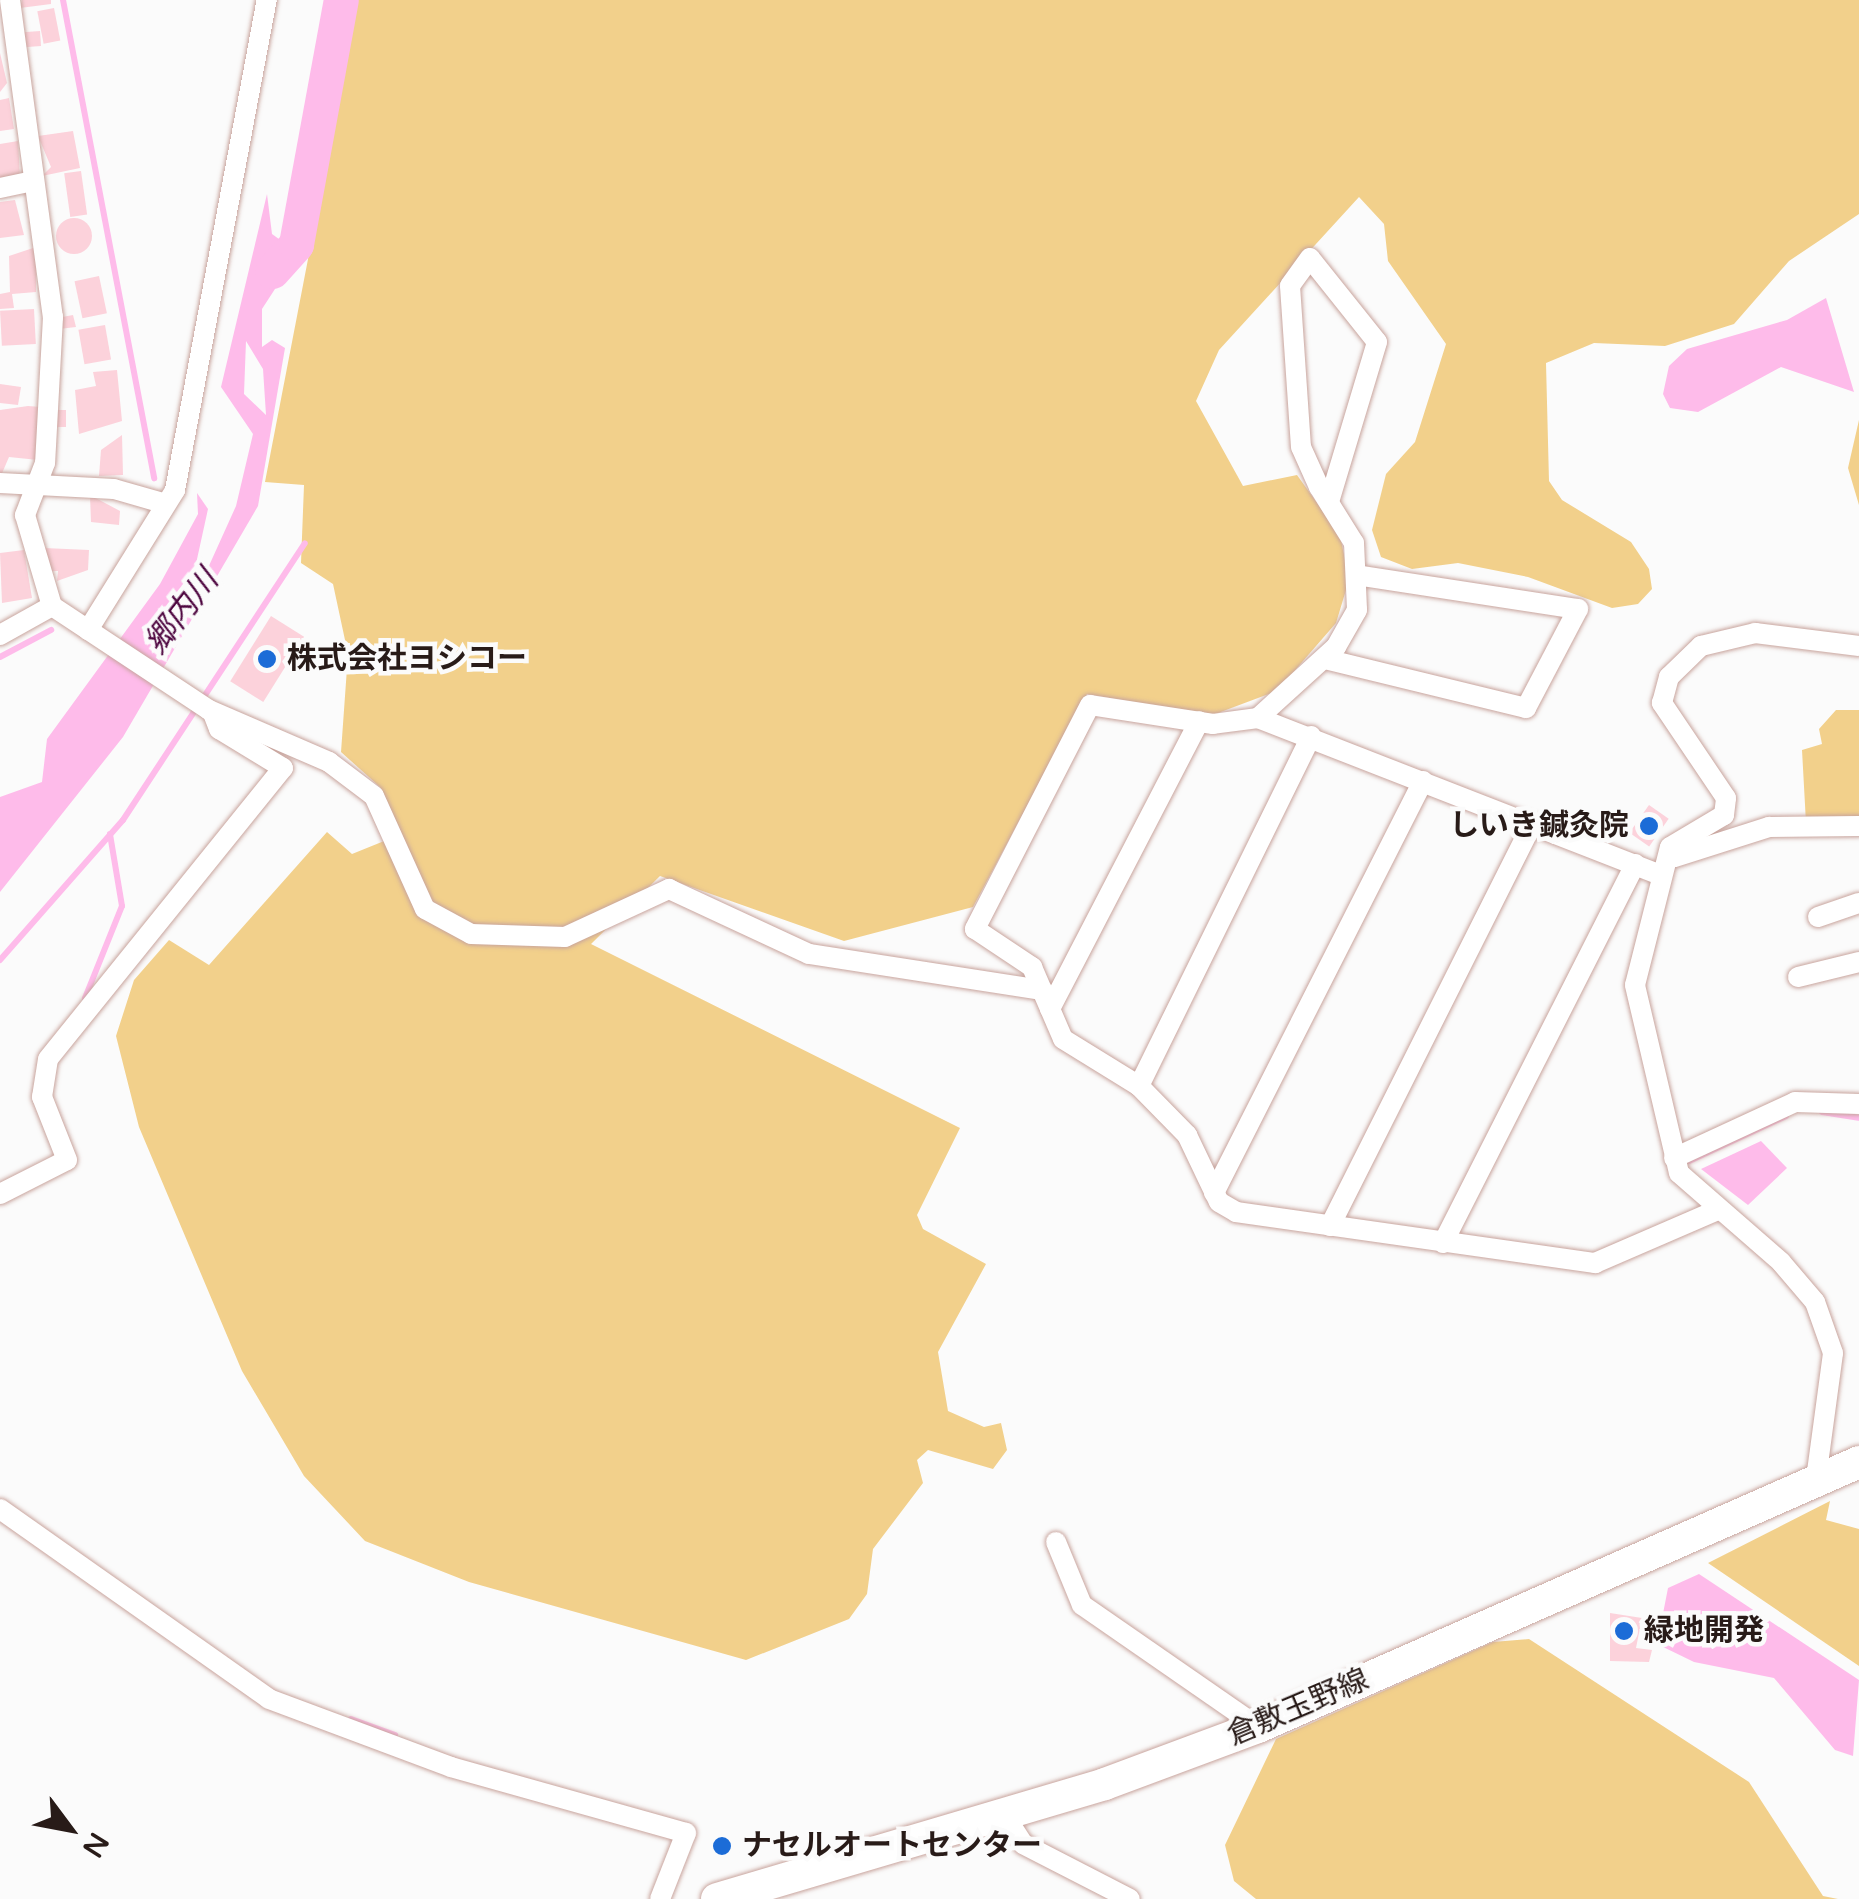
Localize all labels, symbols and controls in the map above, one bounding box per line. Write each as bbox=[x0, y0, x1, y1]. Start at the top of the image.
water label: 郷内川 bbox=[137, 562, 227, 662]
place label: 株式会社ヨシコー bbox=[287, 641, 527, 677]
marker: 株式会社ヨシコー bbox=[256, 648, 278, 670]
place label: しいき鍼灸院 bbox=[1449, 808, 1629, 844]
marker: しいき鍼灸院 bbox=[1638, 815, 1660, 837]
place label: 緑地開発 bbox=[1644, 1613, 1764, 1649]
marker: 緑地開発 bbox=[1613, 1620, 1635, 1642]
street label: 倉敷玉野線 bbox=[1222, 1662, 1374, 1754]
north arrow bbox=[20, 1779, 120, 1879]
text: N bbox=[75, 1826, 116, 1863]
place label: ナセルオートセンター bbox=[742, 1828, 1042, 1864]
marker: ナセルオートセンター bbox=[711, 1835, 733, 1857]

